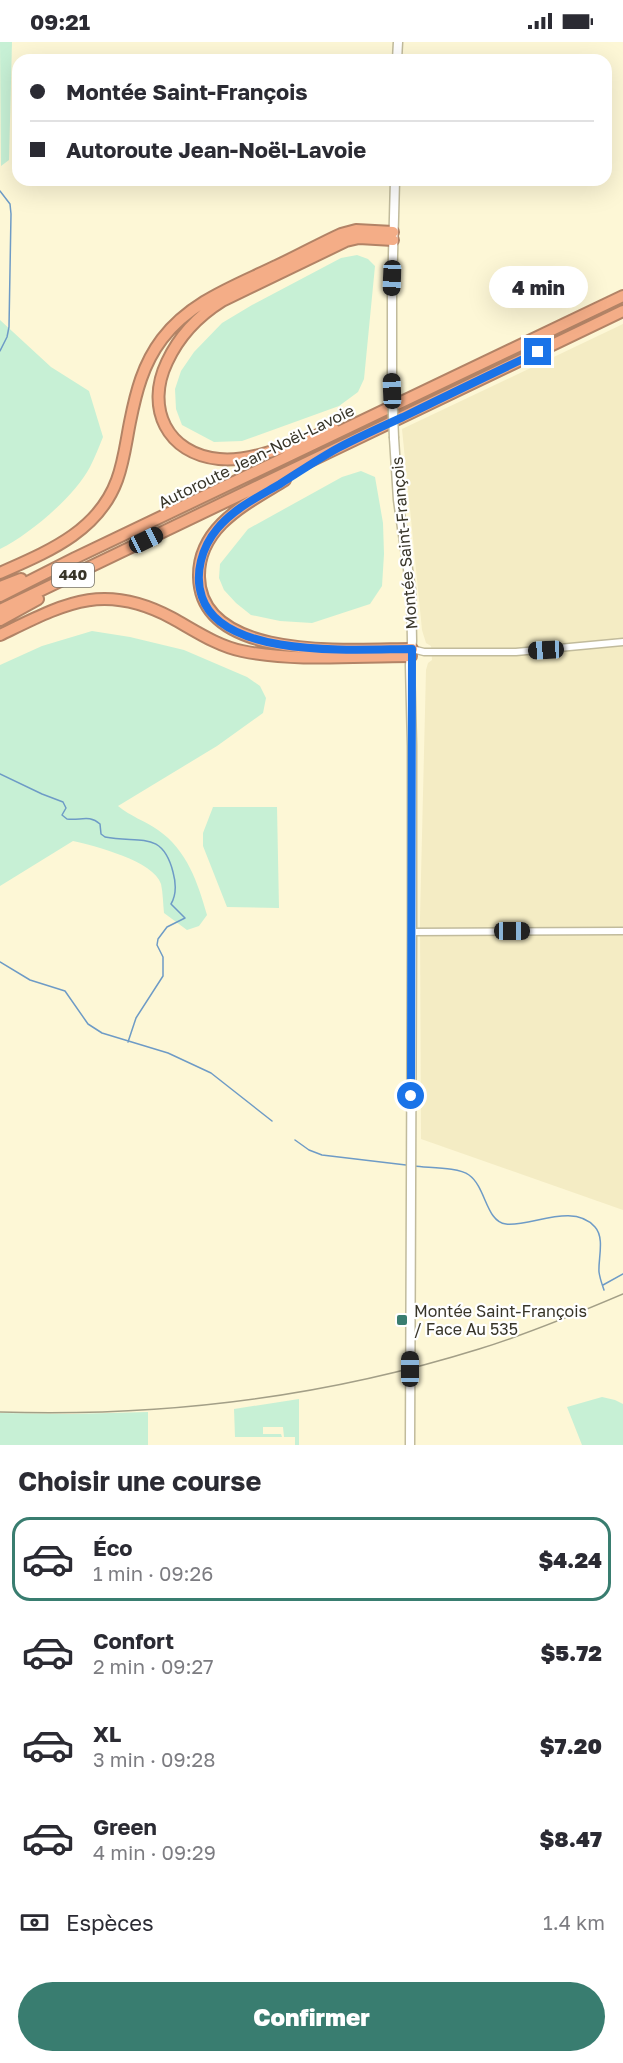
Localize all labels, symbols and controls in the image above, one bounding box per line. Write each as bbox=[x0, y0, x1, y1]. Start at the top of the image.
text: 09:21 bbox=[30, 8, 90, 35]
text: Montée Saint-François bbox=[66, 78, 308, 105]
text: Autoroute Jean-Noël-Lavoie bbox=[66, 136, 366, 163]
car bbox=[382, 260, 402, 296]
callout: 4 min bbox=[488, 265, 588, 307]
text: 4 min bbox=[512, 275, 565, 299]
route end bbox=[524, 338, 551, 365]
car bbox=[382, 373, 402, 409]
street label: Autoroute Jean-Noël-Lavoie bbox=[155, 400, 357, 512]
street label: Montée Saint-François bbox=[386, 456, 422, 630]
car bbox=[126, 524, 166, 556]
road number: 440 bbox=[52, 563, 94, 587]
car bbox=[528, 640, 564, 660]
car bbox=[494, 922, 530, 940]
route start bbox=[397, 1082, 424, 1109]
place label: Montée Saint-François / Face Au 535 bbox=[414, 1301, 587, 1339]
marker: Montée Saint-François / Face Au 535 bbox=[395, 1313, 409, 1327]
car bbox=[401, 1351, 419, 1387]
text: Choisir une course bbox=[18, 1465, 261, 1497]
icon: car bbox=[21, 1532, 75, 1586]
text: Éco bbox=[93, 1534, 132, 1561]
text: $4.24 bbox=[538, 1546, 602, 1573]
text: 1 min · 09:26 bbox=[93, 1561, 213, 1585]
icon: car bbox=[21, 1625, 75, 1679]
text: Confort bbox=[93, 1627, 174, 1654]
text: $5.72 bbox=[540, 1639, 602, 1666]
text: 2 min · 09:27 bbox=[93, 1654, 214, 1678]
icon: car bbox=[21, 1718, 75, 1772]
text: XL bbox=[93, 1720, 121, 1747]
text: $7.20 bbox=[540, 1732, 602, 1759]
text: 3 min · 09:28 bbox=[93, 1747, 215, 1771]
icon: car bbox=[21, 1811, 75, 1865]
text: Green bbox=[93, 1813, 157, 1840]
text: $8.47 bbox=[540, 1825, 602, 1852]
text: 4 min · 09:29 bbox=[93, 1840, 216, 1864]
icon: cash bbox=[18, 1906, 51, 1939]
text: Espèces bbox=[66, 1909, 154, 1936]
text: 1.4 km bbox=[543, 1910, 605, 1934]
button: Confirmer bbox=[18, 1982, 605, 2051]

